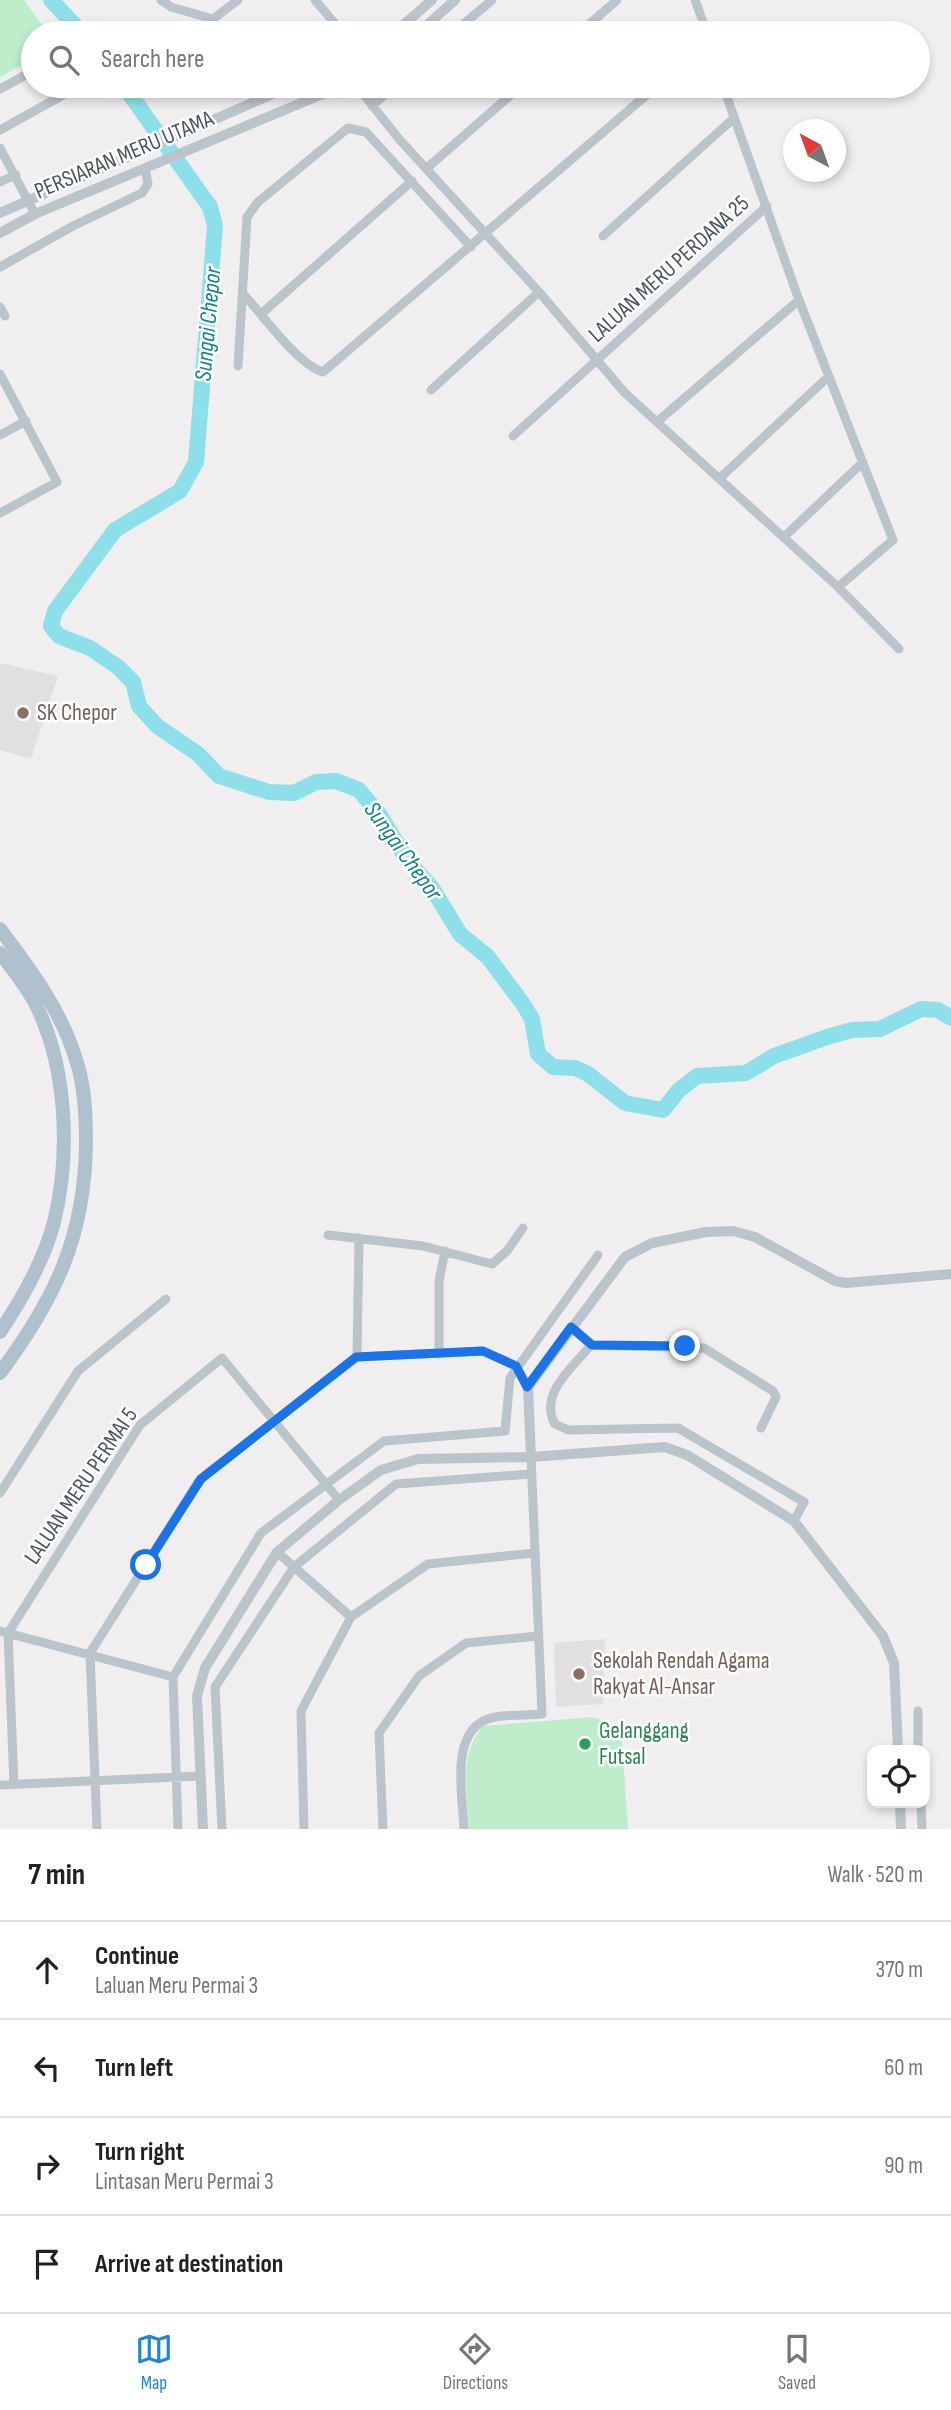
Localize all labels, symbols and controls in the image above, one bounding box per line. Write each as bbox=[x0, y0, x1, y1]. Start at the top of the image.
search box bbox=[21, 21, 930, 98]
icon: search bbox=[45, 41, 83, 79]
text: Search here bbox=[101, 44, 204, 75]
street label: PERSIARAN MERU UTAMA bbox=[30, 105, 218, 205]
north arrow bbox=[783, 119, 846, 182]
street label: LALUAN MERU PERDANA 25 bbox=[583, 190, 755, 348]
water label: Sungai Chepor bbox=[189, 264, 228, 382]
place label: SK Chepor bbox=[37, 699, 117, 727]
marker: SK Chepor bbox=[15, 705, 31, 721]
water label: Sungai Chepor bbox=[358, 796, 449, 907]
route end bbox=[669, 1330, 700, 1361]
street label: LALUAN MERU PERMAI 5 bbox=[18, 1402, 144, 1570]
route start bbox=[130, 1549, 161, 1580]
place label: Sekolah Rendah Agama Rakyat Al-Ansar bbox=[593, 1647, 770, 1701]
marker: Sekolah Rendah Agama Rakyat Al-Ansar bbox=[571, 1666, 587, 1682]
place label: Gelanggang Futsal bbox=[599, 1717, 689, 1771]
marker: Gelanggang Futsal bbox=[577, 1736, 593, 1752]
map controls bbox=[867, 1745, 930, 1808]
button: locate bbox=[867, 1745, 930, 1808]
text: 7 min bbox=[28, 1857, 85, 1893]
text: Walk · 520 m bbox=[827, 1861, 923, 1889]
text: Continue bbox=[95, 1941, 179, 1972]
icon: ahead bbox=[28, 1951, 66, 1989]
text: 370 m bbox=[876, 1956, 923, 1984]
text: Laluan Meru Permai 3 bbox=[95, 1972, 258, 2000]
icon: left bbox=[28, 2049, 66, 2087]
text: Turn left bbox=[95, 2053, 173, 2084]
text: 60 m bbox=[884, 2054, 923, 2082]
text: Turn right bbox=[95, 2137, 184, 2168]
icon: right bbox=[28, 2147, 66, 2185]
text: 90 m bbox=[884, 2152, 923, 2180]
text: Lintasan Meru Permai 3 bbox=[95, 2168, 274, 2196]
icon: arrive bbox=[28, 2245, 66, 2283]
text: Arrive at destination bbox=[95, 2249, 283, 2280]
tab: Map bbox=[135, 2330, 173, 2395]
tab: Directions bbox=[443, 2330, 508, 2395]
tab: Saved bbox=[778, 2330, 816, 2395]

